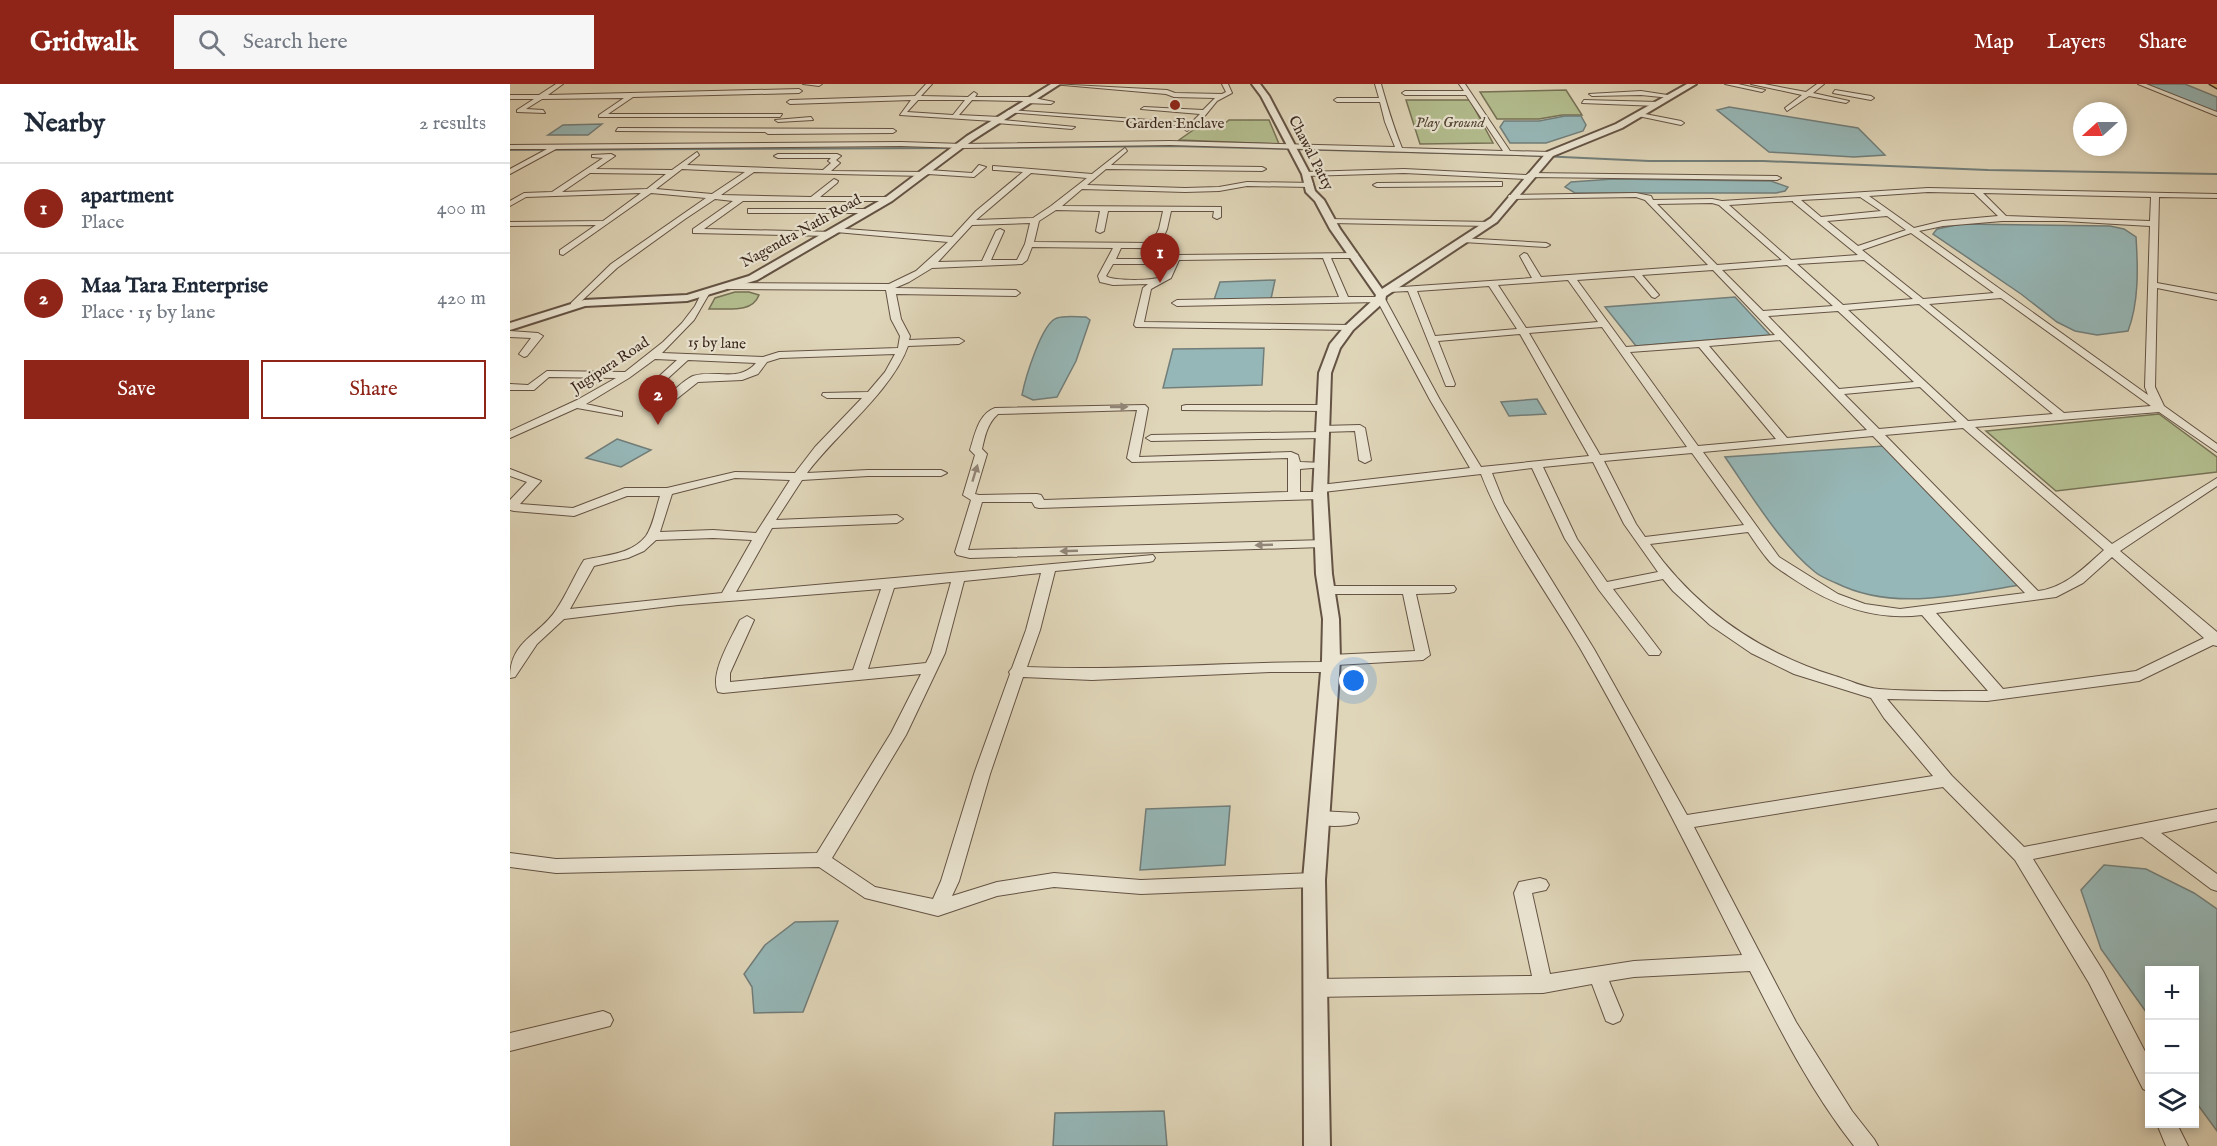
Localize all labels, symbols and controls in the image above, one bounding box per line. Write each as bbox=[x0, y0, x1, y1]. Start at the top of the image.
search box bbox=[174, 15, 594, 69]
text: Gridwalk bbox=[30, 25, 138, 60]
icon: search bbox=[195, 26, 228, 59]
text: Search here bbox=[243, 28, 348, 56]
text: Map bbox=[1974, 29, 2014, 56]
text: Layers bbox=[2047, 29, 2106, 56]
text: Share bbox=[2139, 29, 2187, 56]
marker: Garden Enclave bbox=[1168, 98, 1182, 112]
north arrow bbox=[2073, 102, 2127, 156]
text: Nearby bbox=[24, 107, 105, 140]
text: 2 results bbox=[419, 111, 486, 136]
street label: Chawal Patty bbox=[1284, 112, 1338, 194]
park label: Play Ground bbox=[1415, 113, 1486, 132]
place label: Garden Enclave bbox=[1126, 114, 1224, 133]
text: apartment bbox=[81, 182, 174, 210]
street label: Nagendra Nath Road bbox=[738, 190, 865, 272]
text: 1 bbox=[40, 196, 47, 221]
text: 400 m bbox=[437, 196, 486, 221]
text: Place bbox=[81, 210, 124, 235]
pin: 1 bbox=[1140, 234, 1180, 283]
text: Maa Tara Enterprise bbox=[81, 272, 268, 300]
text: 2 bbox=[39, 286, 48, 311]
text: 420 m bbox=[437, 286, 486, 311]
text: Place · 15 by lane bbox=[81, 300, 215, 325]
street label: Jugipara Road bbox=[566, 332, 653, 398]
street label: 15 by lane bbox=[688, 332, 747, 354]
button: Save bbox=[24, 360, 249, 419]
button: Share bbox=[261, 360, 486, 419]
pin: 2 bbox=[638, 376, 678, 425]
one-way arrow bbox=[1109, 402, 1128, 412]
one-way arrow bbox=[971, 464, 980, 482]
one-way arrow bbox=[1254, 541, 1273, 550]
one-way arrow bbox=[1060, 546, 1079, 556]
your location bbox=[1339, 666, 1368, 695]
map controls bbox=[2145, 966, 2199, 1128]
button: + bbox=[2145, 966, 2199, 1020]
button: − bbox=[2145, 1020, 2199, 1074]
button: layers bbox=[2145, 1074, 2199, 1128]

